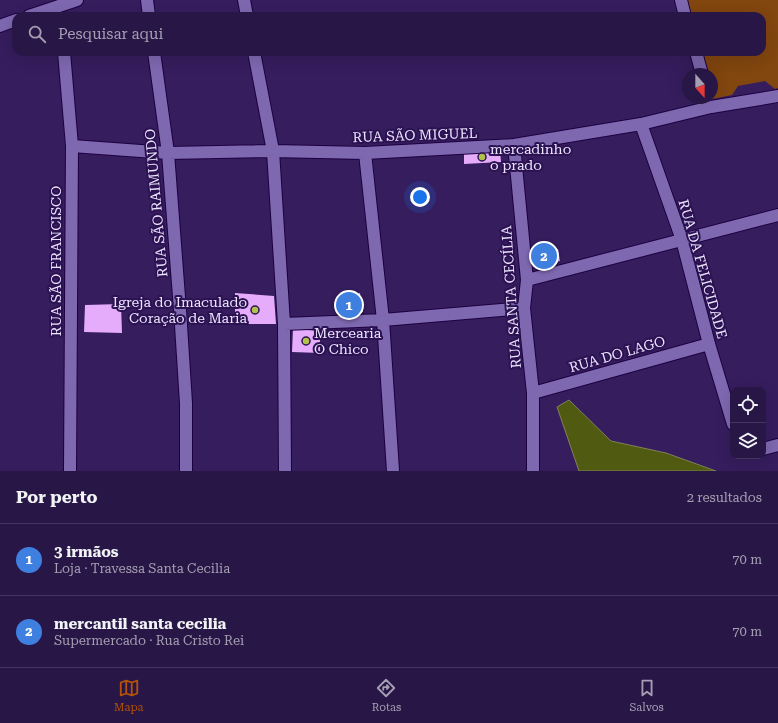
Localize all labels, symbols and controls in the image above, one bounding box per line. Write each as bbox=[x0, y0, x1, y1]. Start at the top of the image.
search box bbox=[12, 12, 766, 56]
icon: search bbox=[26, 23, 48, 45]
text: Pesquisar aqui bbox=[58, 25, 163, 43]
north arrow bbox=[682, 68, 718, 104]
street label: RUA SÃO MIGUEL bbox=[352, 125, 478, 145]
street label: RUA SÃO RAIMUNDO bbox=[142, 128, 170, 278]
place label: mercadinho o prado bbox=[490, 141, 571, 173]
marker: mercadinho o prado bbox=[477, 152, 487, 162]
street label: RUA SÃO FRANCISCO bbox=[48, 186, 64, 336]
your location bbox=[410, 187, 430, 207]
street label: RUA DA FELICIDADE bbox=[675, 198, 731, 340]
street label: RUA SANTA CECÍLIA bbox=[498, 225, 524, 369]
pin: 2 bbox=[531, 241, 557, 271]
pin: 1 bbox=[336, 290, 362, 320]
place label: Igreja do Imaculado Coração de Maria bbox=[113, 294, 247, 326]
marker: Igreja do Imaculado Coração de Maria bbox=[250, 305, 260, 315]
place label: Mercearia O Chico bbox=[314, 325, 382, 357]
street label: RUA DO LAGO bbox=[567, 333, 667, 375]
marker: Mercearia O Chico bbox=[301, 336, 311, 346]
map controls bbox=[730, 387, 766, 459]
button: locate bbox=[730, 387, 766, 423]
button: layers bbox=[730, 423, 766, 459]
text: Por perto bbox=[16, 487, 97, 507]
text: 2 resultados bbox=[687, 490, 762, 505]
text: 3 irmãos bbox=[54, 543, 119, 561]
text: 1 bbox=[25, 552, 33, 567]
text: 70 m bbox=[732, 552, 762, 567]
text: Loja · Travessa Santa Cecilia bbox=[54, 561, 230, 576]
text: mercantil santa cecilia bbox=[54, 615, 226, 633]
text: 2 bbox=[25, 624, 33, 639]
text: 70 m bbox=[732, 624, 762, 639]
text: Supermercado · Rua Cristo Rei bbox=[54, 633, 244, 648]
tab: Mapa bbox=[114, 677, 144, 714]
tab: Rotas bbox=[372, 677, 401, 714]
tab: Salvos bbox=[629, 677, 664, 714]

